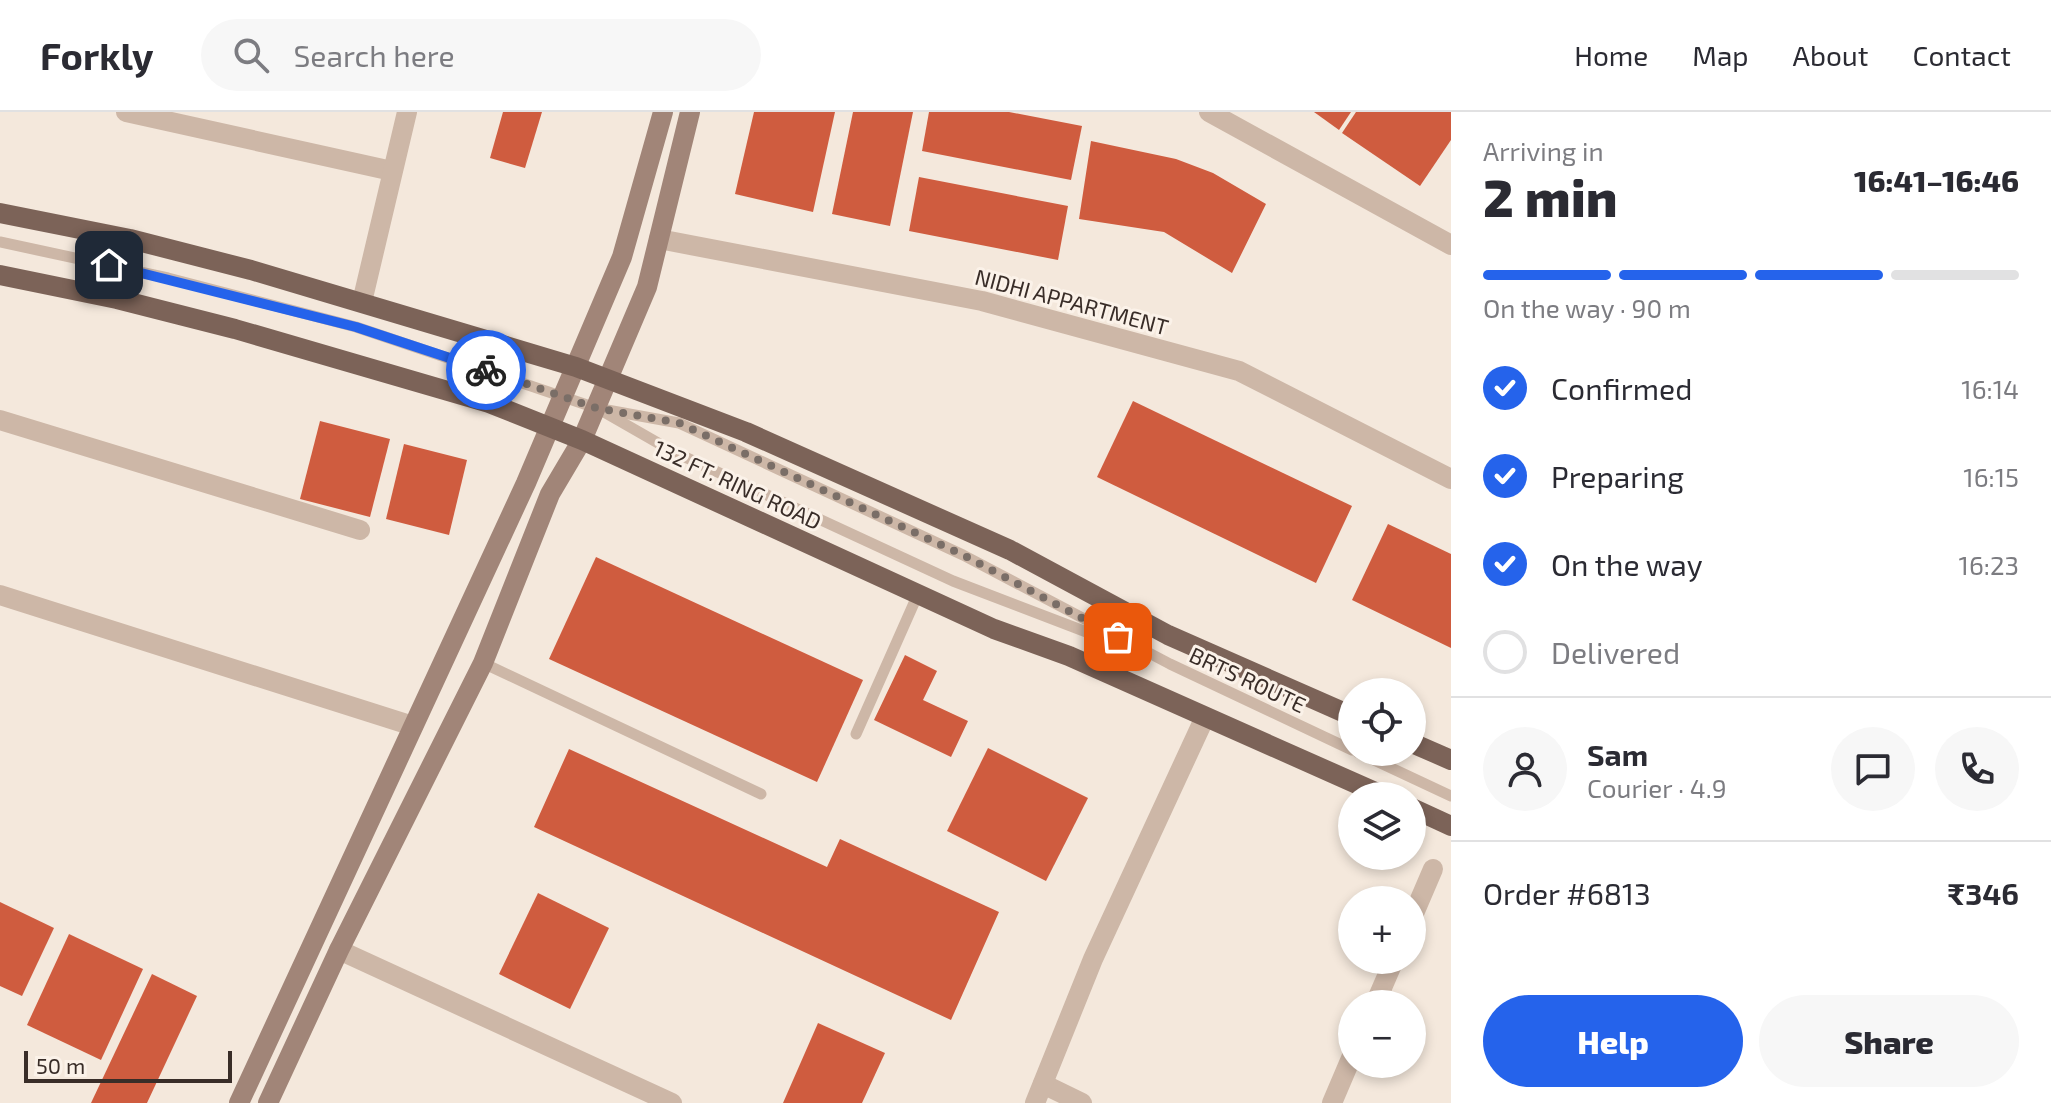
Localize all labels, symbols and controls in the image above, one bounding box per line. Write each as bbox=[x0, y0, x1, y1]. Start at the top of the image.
search box bbox=[201, 19, 761, 91]
text: Forkly bbox=[40, 32, 153, 78]
icon: search bbox=[229, 33, 273, 77]
text: Search here bbox=[293, 37, 455, 73]
text: Home bbox=[1574, 38, 1648, 72]
text: Map bbox=[1692, 38, 1749, 72]
text: About bbox=[1793, 38, 1868, 72]
text: Contact bbox=[1912, 38, 2011, 72]
text: Arriving in bbox=[1483, 135, 1604, 166]
text: 16:41–16:46 bbox=[1854, 162, 2019, 198]
text: 2 min bbox=[1483, 165, 1618, 227]
pin bbox=[75, 231, 143, 299]
icon: home bbox=[87, 243, 131, 287]
street label: NIDHI APPARTMENT bbox=[972, 263, 1172, 339]
text: On the way · 90 m bbox=[1483, 292, 1691, 323]
courier bbox=[446, 330, 526, 410]
icon: bike bbox=[464, 348, 508, 392]
icon: check bbox=[1483, 366, 1527, 410]
text: Confirmed bbox=[1551, 370, 1692, 406]
text: 16:14 bbox=[1961, 373, 2019, 404]
street label: 132 FT. RING ROAD bbox=[650, 434, 826, 534]
icon: check bbox=[1483, 454, 1527, 498]
text: Preparing bbox=[1551, 458, 1684, 494]
text: 16:15 bbox=[1963, 461, 2019, 492]
icon: check bbox=[1483, 542, 1527, 586]
text: On the way bbox=[1551, 546, 1703, 582]
text: 16:23 bbox=[1959, 549, 2019, 580]
pin bbox=[1084, 603, 1152, 671]
icon: bag bbox=[1096, 615, 1140, 659]
text: Delivered bbox=[1551, 634, 1680, 670]
street label: BRTS ROUTE bbox=[1186, 641, 1310, 717]
map controls bbox=[1338, 678, 1426, 1078]
button: locate bbox=[1338, 678, 1426, 766]
button: person bbox=[1483, 727, 1567, 811]
button: chat bbox=[1831, 727, 1915, 811]
button: phone bbox=[1935, 727, 2019, 811]
text: Sam bbox=[1587, 736, 1648, 772]
text: Courier · 4.9 bbox=[1587, 772, 1727, 803]
button: layers bbox=[1338, 782, 1426, 870]
text: Order #6813 bbox=[1483, 875, 1651, 911]
text: ₹346 bbox=[1947, 875, 2019, 911]
button: + bbox=[1338, 886, 1426, 974]
button: − bbox=[1338, 990, 1426, 1078]
button: Help bbox=[1483, 995, 1743, 1087]
button: Share bbox=[1759, 995, 2019, 1087]
scale bar bbox=[24, 1047, 232, 1083]
text: 50 m bbox=[36, 1052, 85, 1078]

